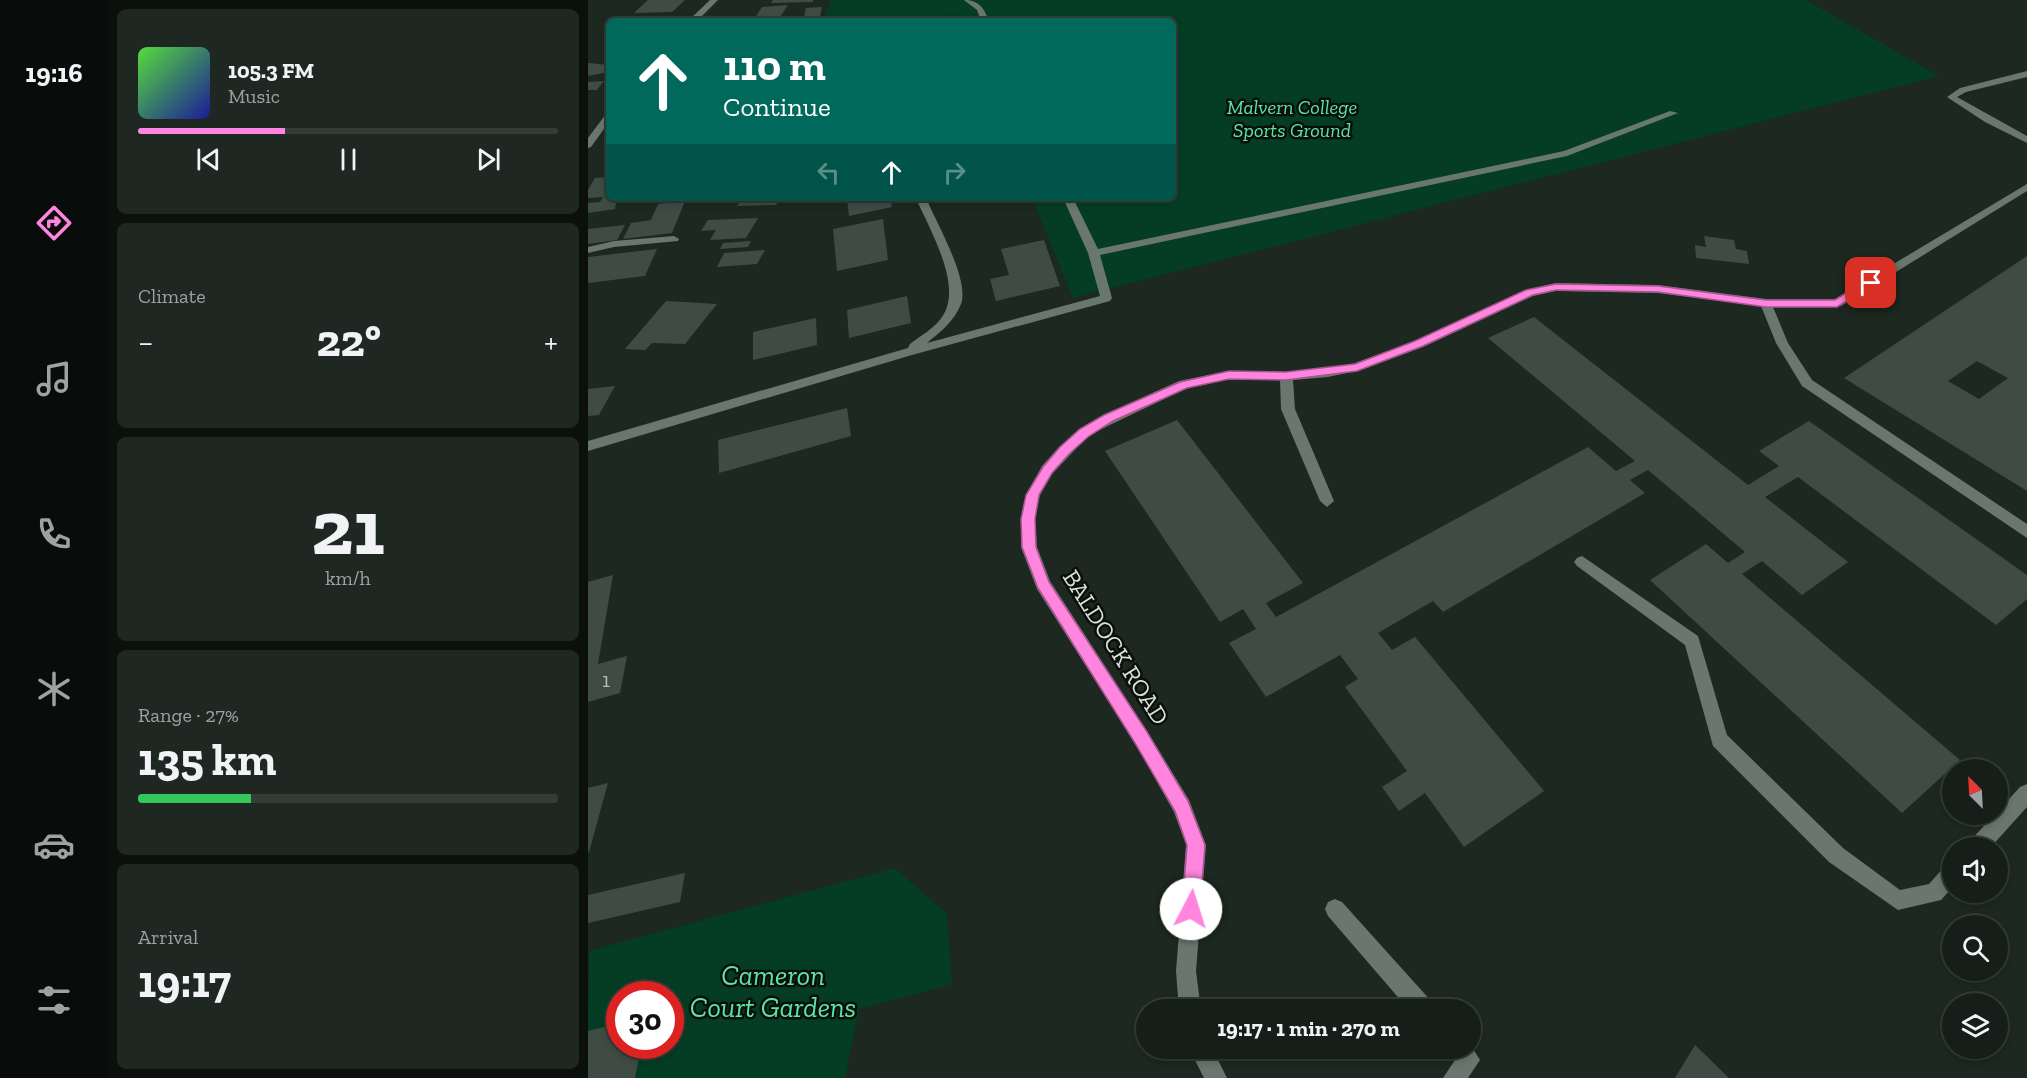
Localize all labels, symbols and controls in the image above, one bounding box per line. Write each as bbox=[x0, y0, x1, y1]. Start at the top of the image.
text: 110 m bbox=[723, 40, 826, 91]
icon: ahead bbox=[624, 42, 702, 120]
text: 19:16 bbox=[25, 57, 83, 89]
text: 105.3 FM bbox=[228, 57, 314, 84]
text: Music bbox=[228, 84, 280, 108]
text: Continue bbox=[723, 91, 831, 123]
park label: Malvern College Sports Ground bbox=[1227, 95, 1357, 142]
icon: previous bbox=[192, 143, 225, 176]
icon: pause bbox=[332, 143, 365, 176]
icon: next bbox=[472, 143, 505, 176]
icon: left bbox=[812, 156, 845, 189]
icon: ahead bbox=[875, 156, 908, 189]
icon: right bbox=[938, 156, 971, 189]
icon: directions bbox=[33, 202, 75, 244]
pin bbox=[1845, 257, 1896, 308]
icon: arrive bbox=[1854, 266, 1887, 299]
text: Climate bbox=[138, 284, 206, 308]
text: 22° bbox=[316, 314, 381, 368]
text: − bbox=[138, 322, 153, 361]
text: + bbox=[544, 322, 558, 361]
icon: music bbox=[33, 358, 75, 400]
text: 21 bbox=[311, 480, 385, 574]
icon: phone bbox=[33, 513, 75, 555]
street label: BALDOCK ROAD bbox=[1057, 564, 1175, 730]
text: km/h bbox=[325, 566, 371, 590]
house number: 1 bbox=[602, 667, 610, 692]
icon: climate bbox=[33, 668, 75, 710]
text: Range · 27% bbox=[138, 703, 239, 727]
text: 135 km bbox=[138, 733, 276, 787]
north arrow bbox=[1942, 759, 2008, 825]
map controls bbox=[1942, 759, 2008, 1059]
icon: car bbox=[33, 824, 75, 866]
button: sound bbox=[1942, 837, 2008, 903]
position arrow bbox=[1159, 877, 1223, 941]
button: search bbox=[1942, 915, 2008, 981]
text: Arrival bbox=[138, 925, 198, 949]
text: 19:17 bbox=[138, 955, 231, 1009]
park label: Cameron Court Gardens bbox=[690, 959, 856, 1024]
icon: filters bbox=[33, 979, 75, 1021]
speed limit sign: 30 bbox=[606, 981, 684, 1059]
button: layers bbox=[1942, 993, 2008, 1059]
text: 19:17 · 1 min · 270 m bbox=[1217, 1015, 1400, 1042]

